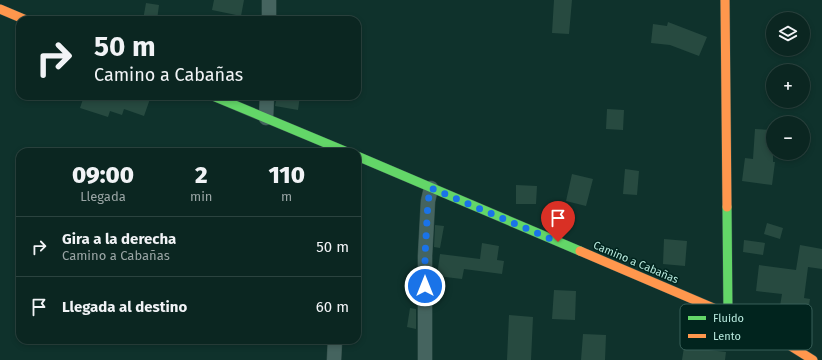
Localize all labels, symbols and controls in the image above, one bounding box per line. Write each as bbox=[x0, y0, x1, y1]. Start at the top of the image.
map controls bbox=[766, 12, 810, 160]
button: layers bbox=[766, 12, 810, 56]
text: 50 m bbox=[94, 30, 156, 63]
icon: right bbox=[28, 32, 80, 84]
text: Camino a Cabañas bbox=[94, 64, 243, 86]
button: + bbox=[766, 64, 810, 108]
button: − bbox=[766, 116, 810, 160]
text: 09:00 bbox=[72, 161, 134, 189]
text: 2 bbox=[195, 161, 208, 189]
text: 110 bbox=[268, 161, 305, 189]
text: Llegada bbox=[80, 189, 126, 204]
text: min bbox=[190, 189, 212, 204]
text: m bbox=[281, 189, 292, 204]
pin bbox=[541, 201, 575, 242]
icon: arrive bbox=[547, 207, 569, 229]
text: Gira a la derecha bbox=[62, 230, 176, 248]
icon: right bbox=[28, 236, 50, 258]
text: 50 m bbox=[316, 238, 349, 256]
street label: Camino a Cabañas bbox=[591, 239, 680, 286]
text: Camino a Cabañas bbox=[62, 248, 170, 263]
position arrow bbox=[404, 265, 446, 307]
icon: arrive bbox=[28, 296, 50, 318]
text: Llegada al destino bbox=[62, 298, 187, 316]
text: 60 m bbox=[316, 298, 349, 316]
legend bbox=[680, 304, 812, 350]
text: Fluido bbox=[713, 312, 744, 325]
text: Lento bbox=[713, 330, 741, 343]

